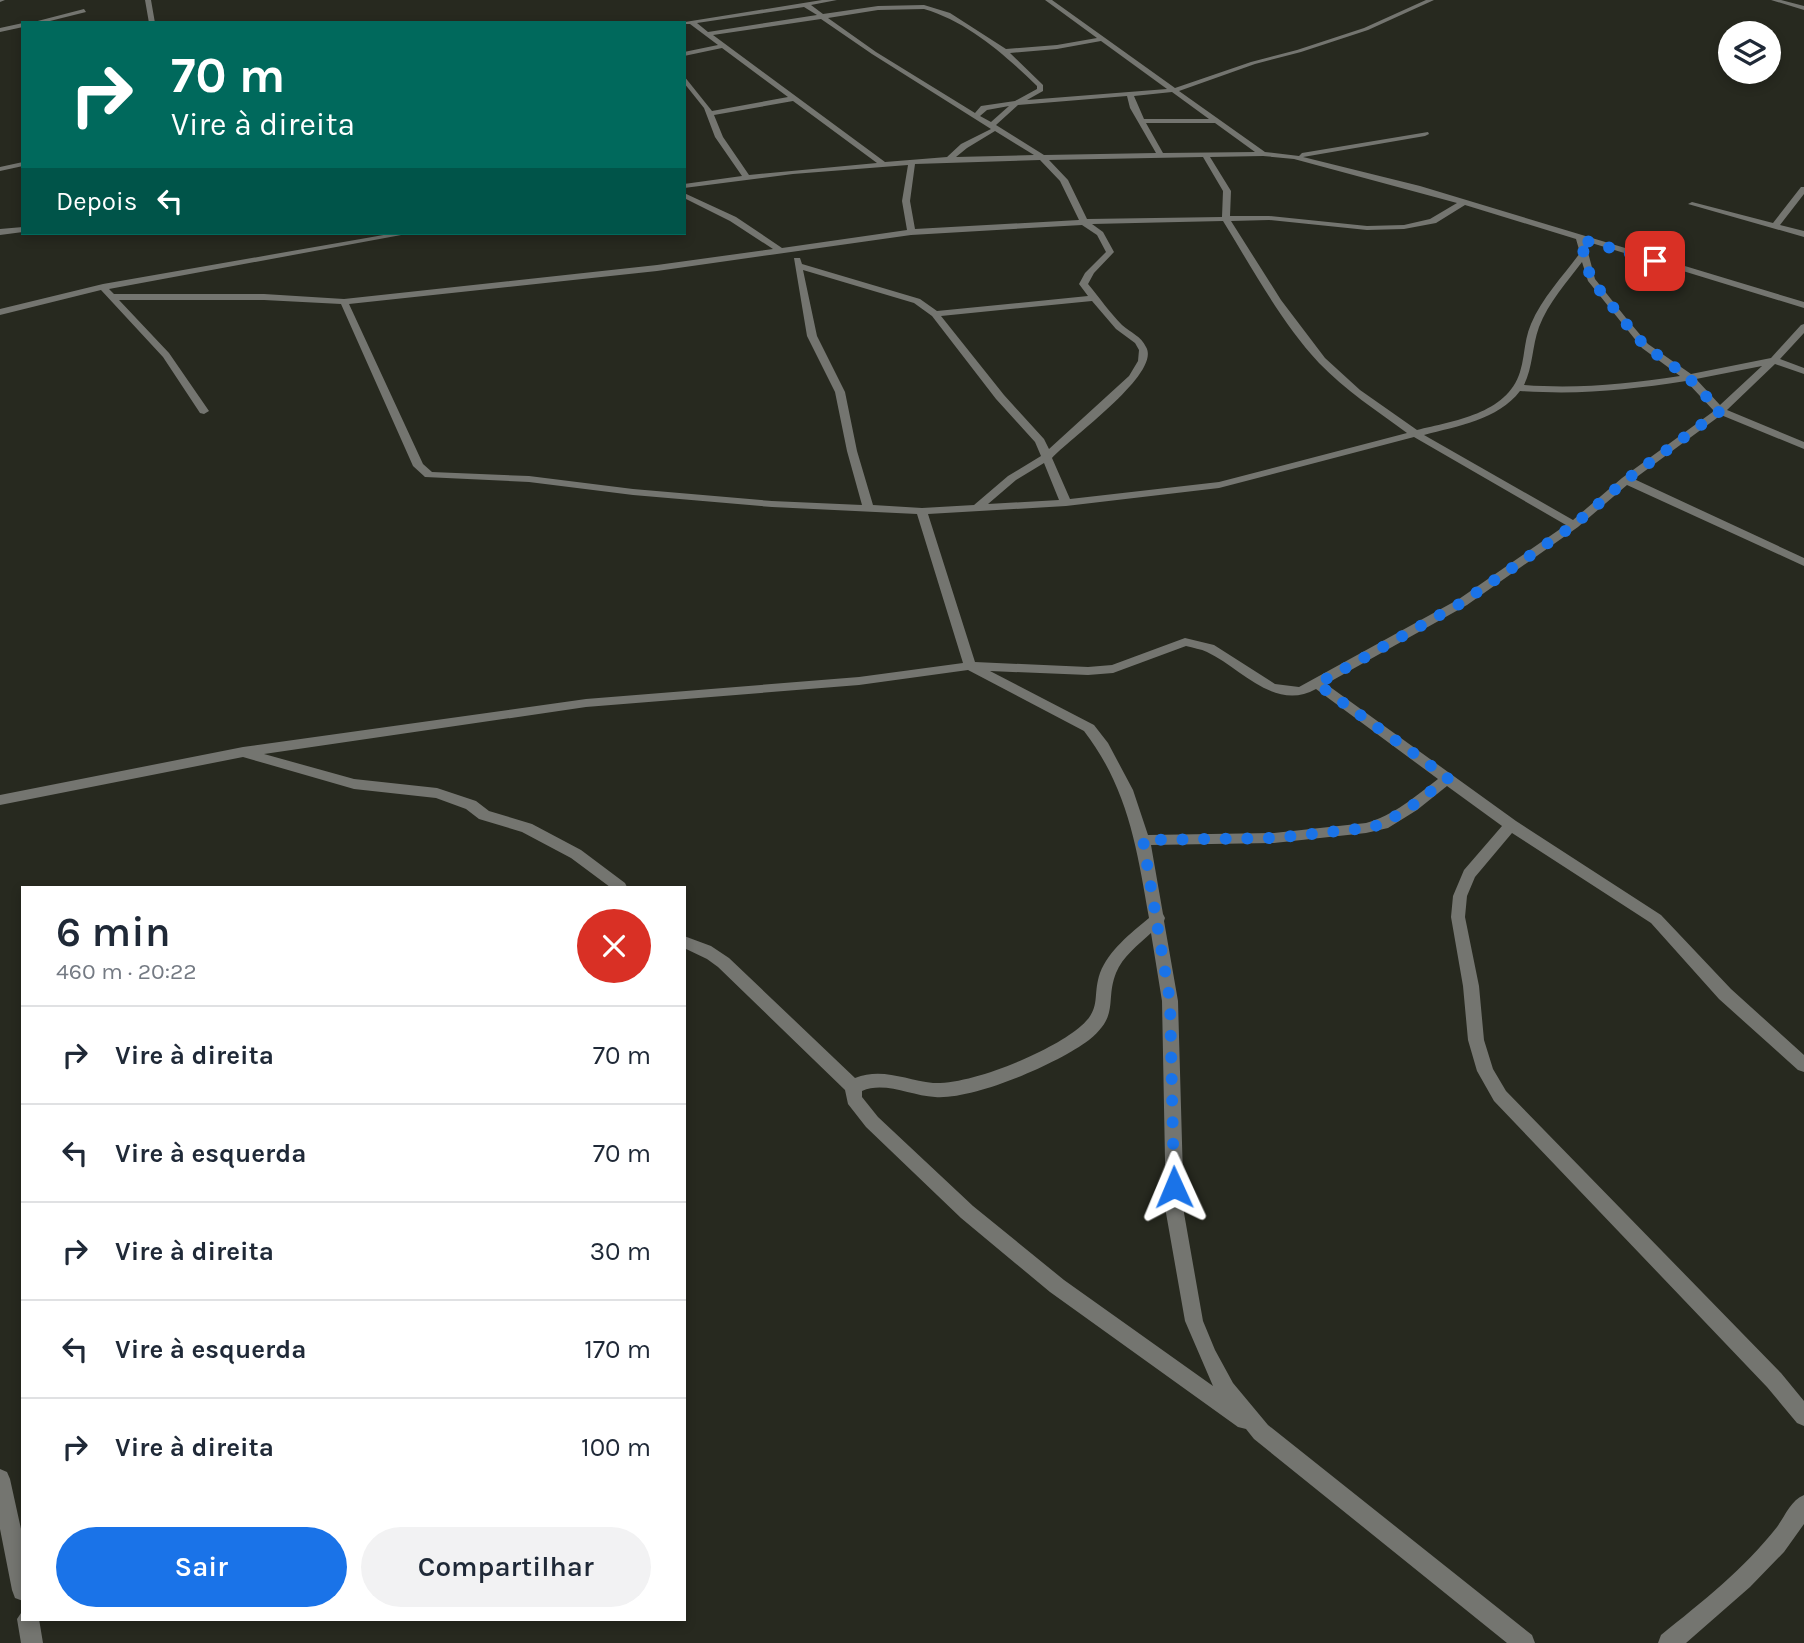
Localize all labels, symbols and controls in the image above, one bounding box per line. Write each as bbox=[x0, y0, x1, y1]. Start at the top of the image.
map controls bbox=[1718, 21, 1781, 84]
button: layers bbox=[1718, 21, 1781, 84]
text: 70 m bbox=[171, 47, 285, 104]
icon: right bbox=[56, 49, 147, 140]
text: Vire à direita bbox=[171, 106, 355, 143]
icon: left bbox=[151, 182, 189, 220]
text: Depois bbox=[56, 186, 137, 217]
pin bbox=[1625, 231, 1685, 291]
icon: arrive bbox=[1636, 242, 1674, 280]
text: 6 min bbox=[56, 907, 171, 957]
button: close bbox=[577, 909, 651, 983]
text: 460 m · 20:22 bbox=[56, 958, 197, 985]
icon: right bbox=[56, 1036, 94, 1074]
text: Vire à direita bbox=[115, 1040, 274, 1071]
text: 70 m bbox=[593, 1040, 651, 1071]
icon: left bbox=[56, 1134, 94, 1172]
text: Vire à esquerda bbox=[115, 1138, 306, 1169]
text: 70 m bbox=[593, 1138, 651, 1169]
position arrow bbox=[1137, 1150, 1211, 1224]
icon: right bbox=[56, 1232, 94, 1270]
text: Vire à direita bbox=[115, 1236, 274, 1267]
text: 30 m bbox=[590, 1236, 651, 1267]
icon: left bbox=[56, 1330, 94, 1368]
text: Vire à esquerda bbox=[115, 1334, 306, 1365]
text: 170 m bbox=[584, 1334, 651, 1365]
icon: right bbox=[56, 1428, 94, 1466]
text: Vire à direita bbox=[115, 1432, 274, 1463]
text: 100 m bbox=[581, 1432, 651, 1463]
button: Sair bbox=[56, 1527, 347, 1607]
button: Compartilhar bbox=[361, 1527, 651, 1607]

